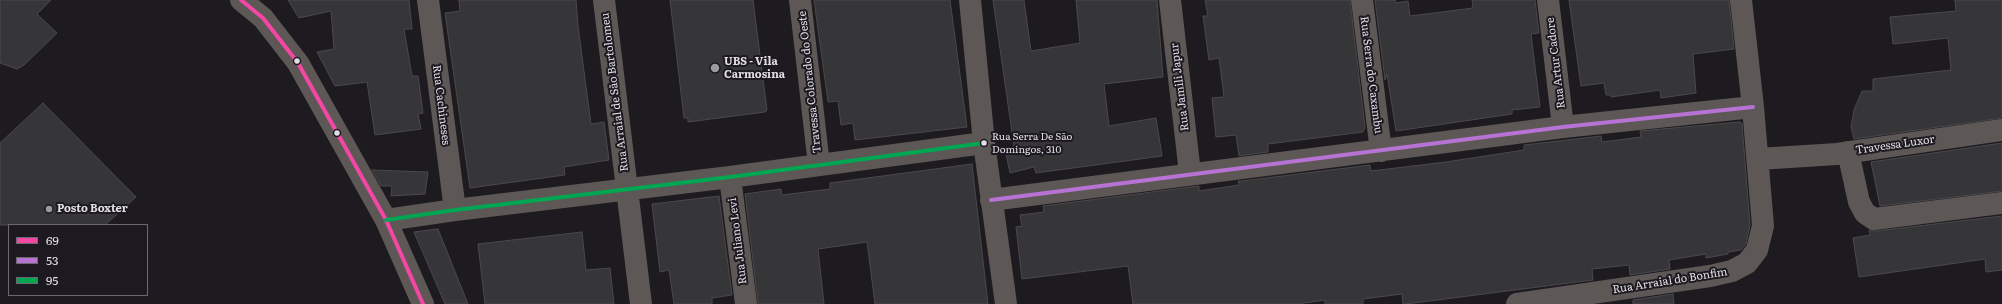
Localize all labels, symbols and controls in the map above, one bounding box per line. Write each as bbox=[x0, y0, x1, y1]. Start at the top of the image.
street label: Travessa Colorado do Oeste bbox=[796, 10, 824, 154]
street label: Rua Arraial de São Bartolomeu bbox=[599, 12, 631, 172]
street label: Rua Serra do Caxambu bbox=[1357, 16, 1385, 134]
street label: Rua Artur Cadore bbox=[1544, 17, 1568, 109]
street label: Rua Jamili Japur bbox=[1168, 42, 1192, 132]
place label: UBS - Vila Carmosina bbox=[724, 55, 785, 81]
unlabelled marker bbox=[292, 56, 302, 66]
marker: UBS - Vila Carmosina bbox=[709, 62, 721, 74]
street label: Rua Cachineses bbox=[430, 64, 452, 146]
unlabelled marker bbox=[332, 128, 342, 138]
place label: Rua Serra De São Domingos, 310 bbox=[992, 131, 1072, 154]
street label: Travessa Luxor bbox=[1855, 133, 1935, 157]
marker: Rua Serra De São Domingos, 310 bbox=[979, 138, 989, 148]
street label: Rua Juliano Levi bbox=[726, 197, 750, 285]
place label: Posto Boxter bbox=[57, 202, 128, 216]
marker: Posto Boxter bbox=[44, 204, 54, 214]
legend bbox=[8, 224, 148, 296]
text: 69 bbox=[46, 231, 59, 249]
text: 53 bbox=[46, 251, 59, 269]
street label: Rua Arraial do Bonfim bbox=[1612, 265, 1728, 297]
text: 95 bbox=[46, 271, 58, 289]

